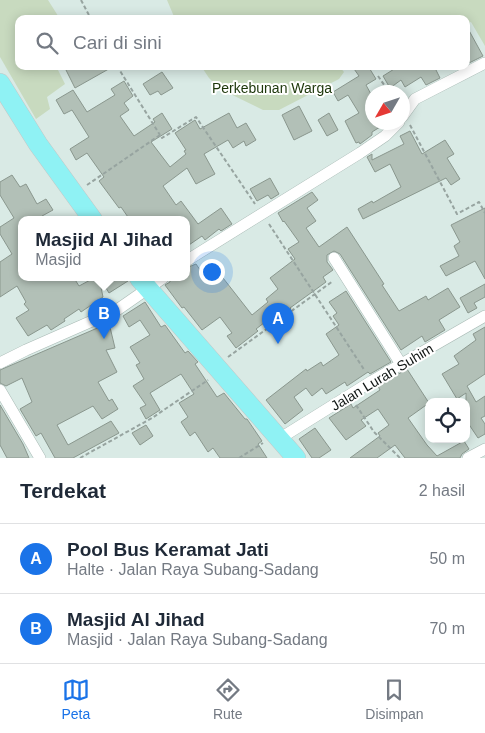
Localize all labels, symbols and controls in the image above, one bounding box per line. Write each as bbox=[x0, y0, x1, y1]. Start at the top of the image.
search box bbox=[15, 15, 470, 70]
icon: search bbox=[33, 29, 61, 57]
text: Cari di sini bbox=[73, 32, 162, 53]
park label: Perkebunan Warga bbox=[212, 80, 332, 96]
north arrow bbox=[365, 85, 410, 130]
popup bbox=[18, 216, 190, 281]
text: Masjid Al Jihad bbox=[35, 229, 173, 250]
text: Masjid bbox=[35, 251, 81, 268]
your location bbox=[199, 259, 225, 285]
pin: B bbox=[88, 298, 120, 339]
pin: A bbox=[262, 303, 294, 344]
street label: Jalan Lurah Suhim bbox=[328, 340, 436, 414]
map controls bbox=[425, 398, 470, 443]
button: locate bbox=[425, 398, 470, 443]
text: Terdekat bbox=[20, 479, 106, 502]
text: 2 hasil bbox=[419, 482, 465, 499]
text: Pool Bus Keramat Jati bbox=[67, 539, 269, 560]
text: A bbox=[30, 550, 42, 567]
text: 50 m bbox=[429, 550, 465, 567]
text: Halte · Jalan Raya Subang-Sadang bbox=[67, 561, 319, 578]
text: Masjid Al Jihad bbox=[67, 609, 205, 630]
text: B bbox=[30, 620, 42, 637]
text: 70 m bbox=[429, 620, 465, 637]
text: Masjid · Jalan Raya Subang-Sadang bbox=[67, 631, 328, 648]
tab: Peta bbox=[61, 676, 90, 722]
tab: Rute bbox=[213, 676, 243, 722]
tab: Disimpan bbox=[365, 676, 424, 722]

